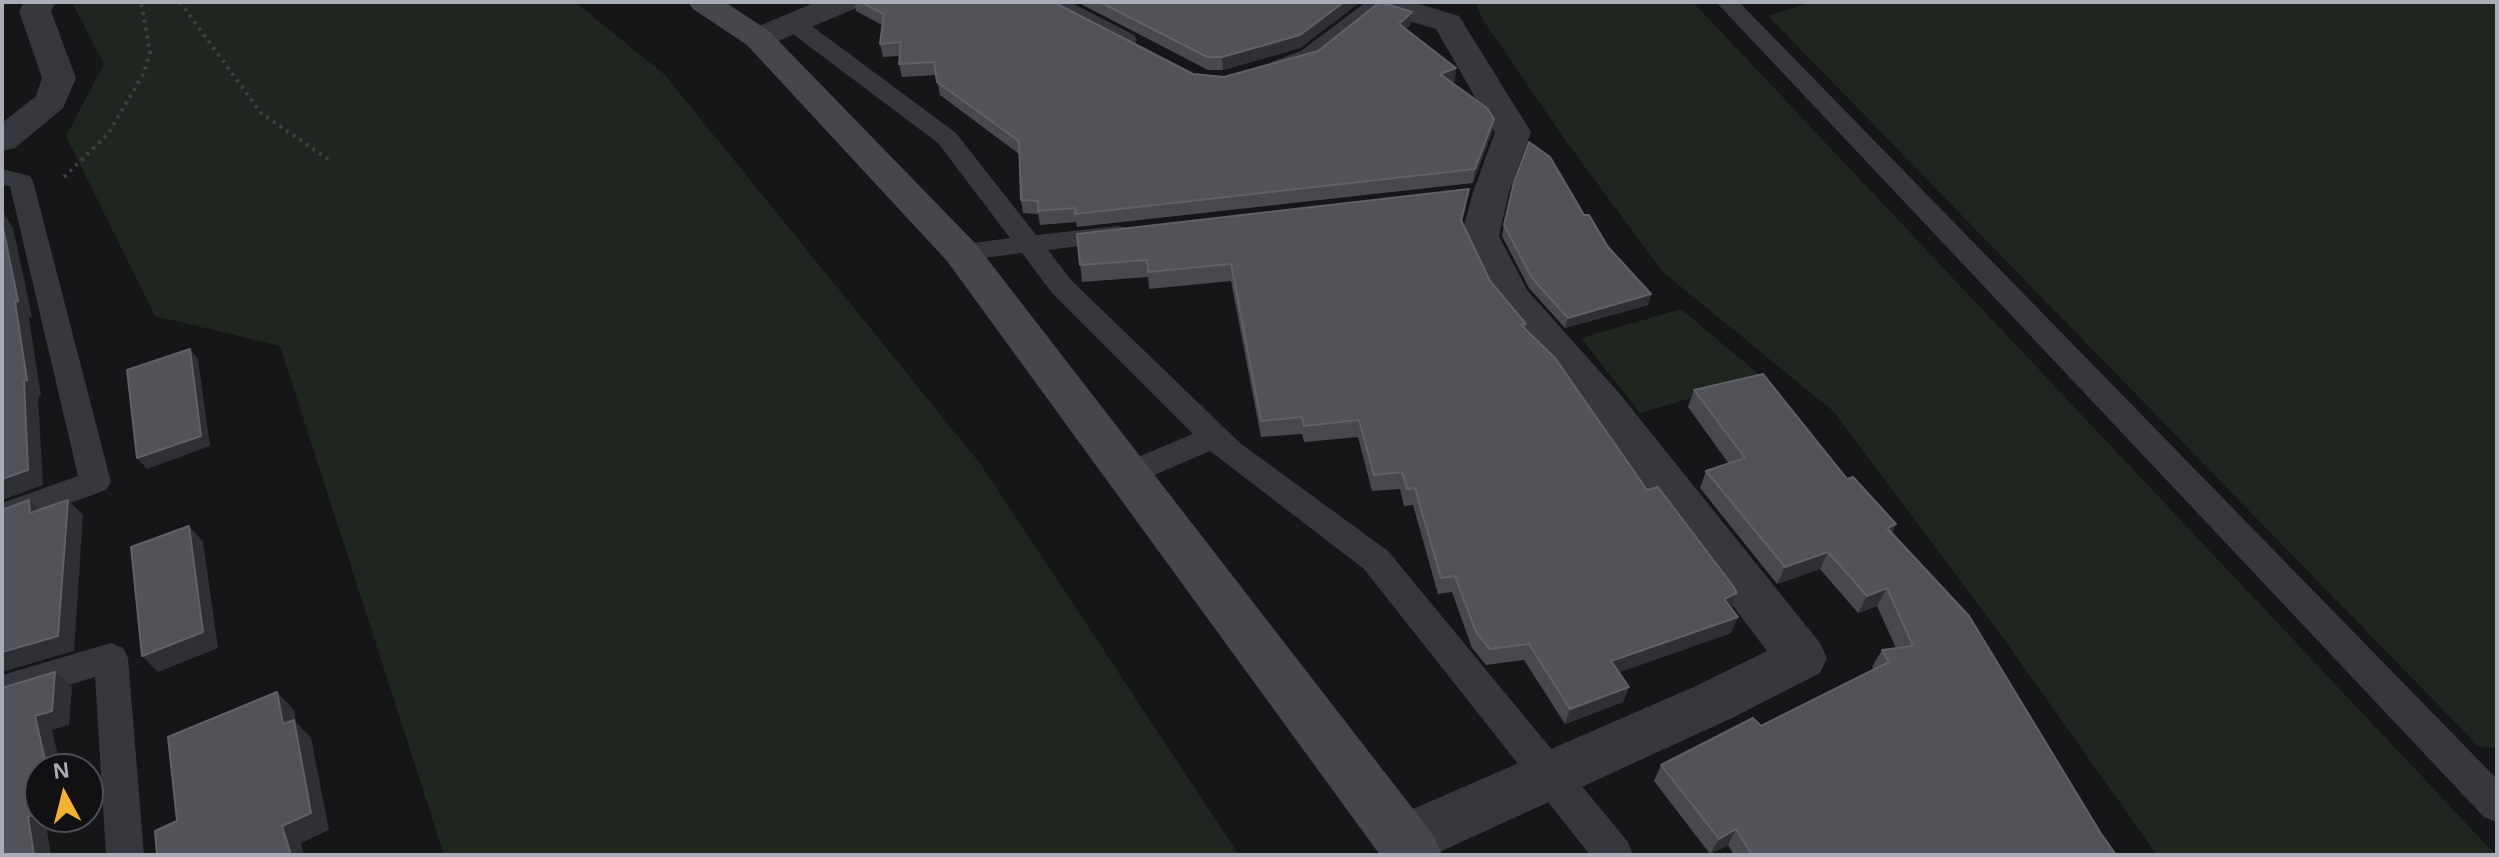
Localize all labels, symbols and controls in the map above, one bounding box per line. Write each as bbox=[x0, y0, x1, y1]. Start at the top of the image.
north arrow bbox=[24, 753, 104, 833]
text: N bbox=[52, 757, 71, 784]

